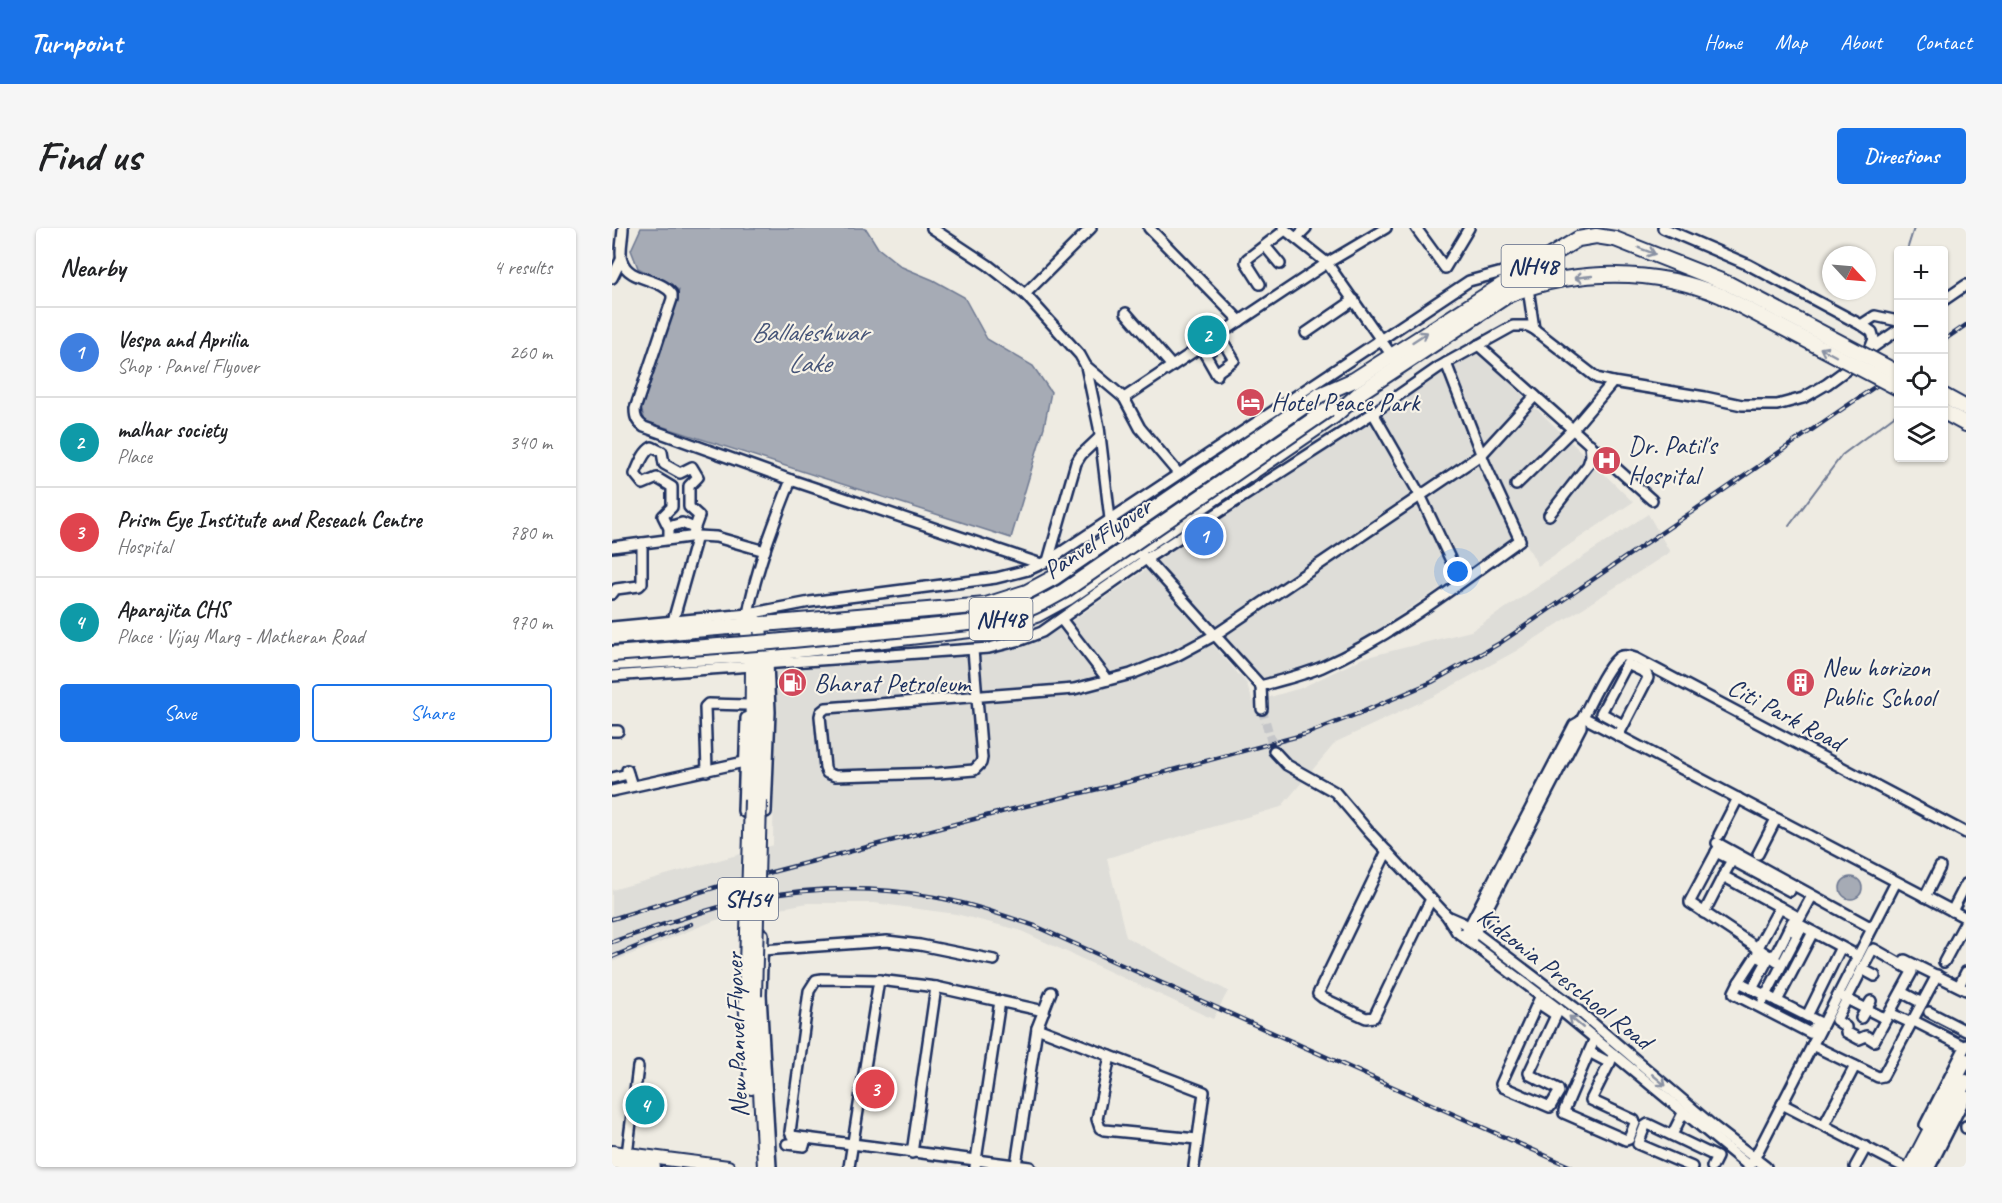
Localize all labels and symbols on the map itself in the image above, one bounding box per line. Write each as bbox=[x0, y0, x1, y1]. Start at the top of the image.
road number: NH48 bbox=[1502, 245, 1564, 287]
one-way arrow bbox=[1638, 246, 1656, 257]
north arrow bbox=[1822, 246, 1876, 300]
one-way arrow bbox=[1573, 272, 1593, 283]
pin: 2 bbox=[1188, 312, 1226, 358]
water label: Ballaleshwar Lake bbox=[751, 315, 872, 380]
one-way arrow bbox=[1412, 331, 1429, 344]
one-way arrow bbox=[1819, 345, 1837, 357]
hotel icon: Hotel Peace Park bbox=[1234, 386, 1266, 418]
place label: Hotel Peace Park bbox=[1271, 386, 1421, 419]
place label: Dr. Patil's Hospital bbox=[1628, 429, 1718, 492]
hospital icon: Dr. Patil's Hospital bbox=[1591, 444, 1623, 476]
street label: Panvel Flyover bbox=[1037, 489, 1160, 586]
pin: 1 bbox=[1184, 514, 1224, 558]
your location bbox=[1443, 557, 1472, 586]
road number: NH48 bbox=[970, 598, 1032, 640]
place label: New horizon Public School bbox=[1822, 651, 1940, 714]
building icon: New horizon Public School bbox=[1785, 666, 1817, 698]
fuel station icon: Bharat Petroleum bbox=[777, 667, 809, 699]
place label: Bharat Petroleum bbox=[814, 667, 973, 700]
street label: Citi Park Road bbox=[1722, 670, 1853, 760]
road number: SH54 bbox=[718, 878, 778, 920]
street label: Kidzonia Preschool Road bbox=[1471, 900, 1662, 1059]
street label: New Panvel Flyover bbox=[717, 950, 756, 1118]
one-way arrow bbox=[1568, 1016, 1584, 1029]
pin: 3 bbox=[856, 1066, 894, 1112]
one-way arrow bbox=[1651, 1073, 1666, 1087]
pin: 4 bbox=[626, 1082, 664, 1128]

